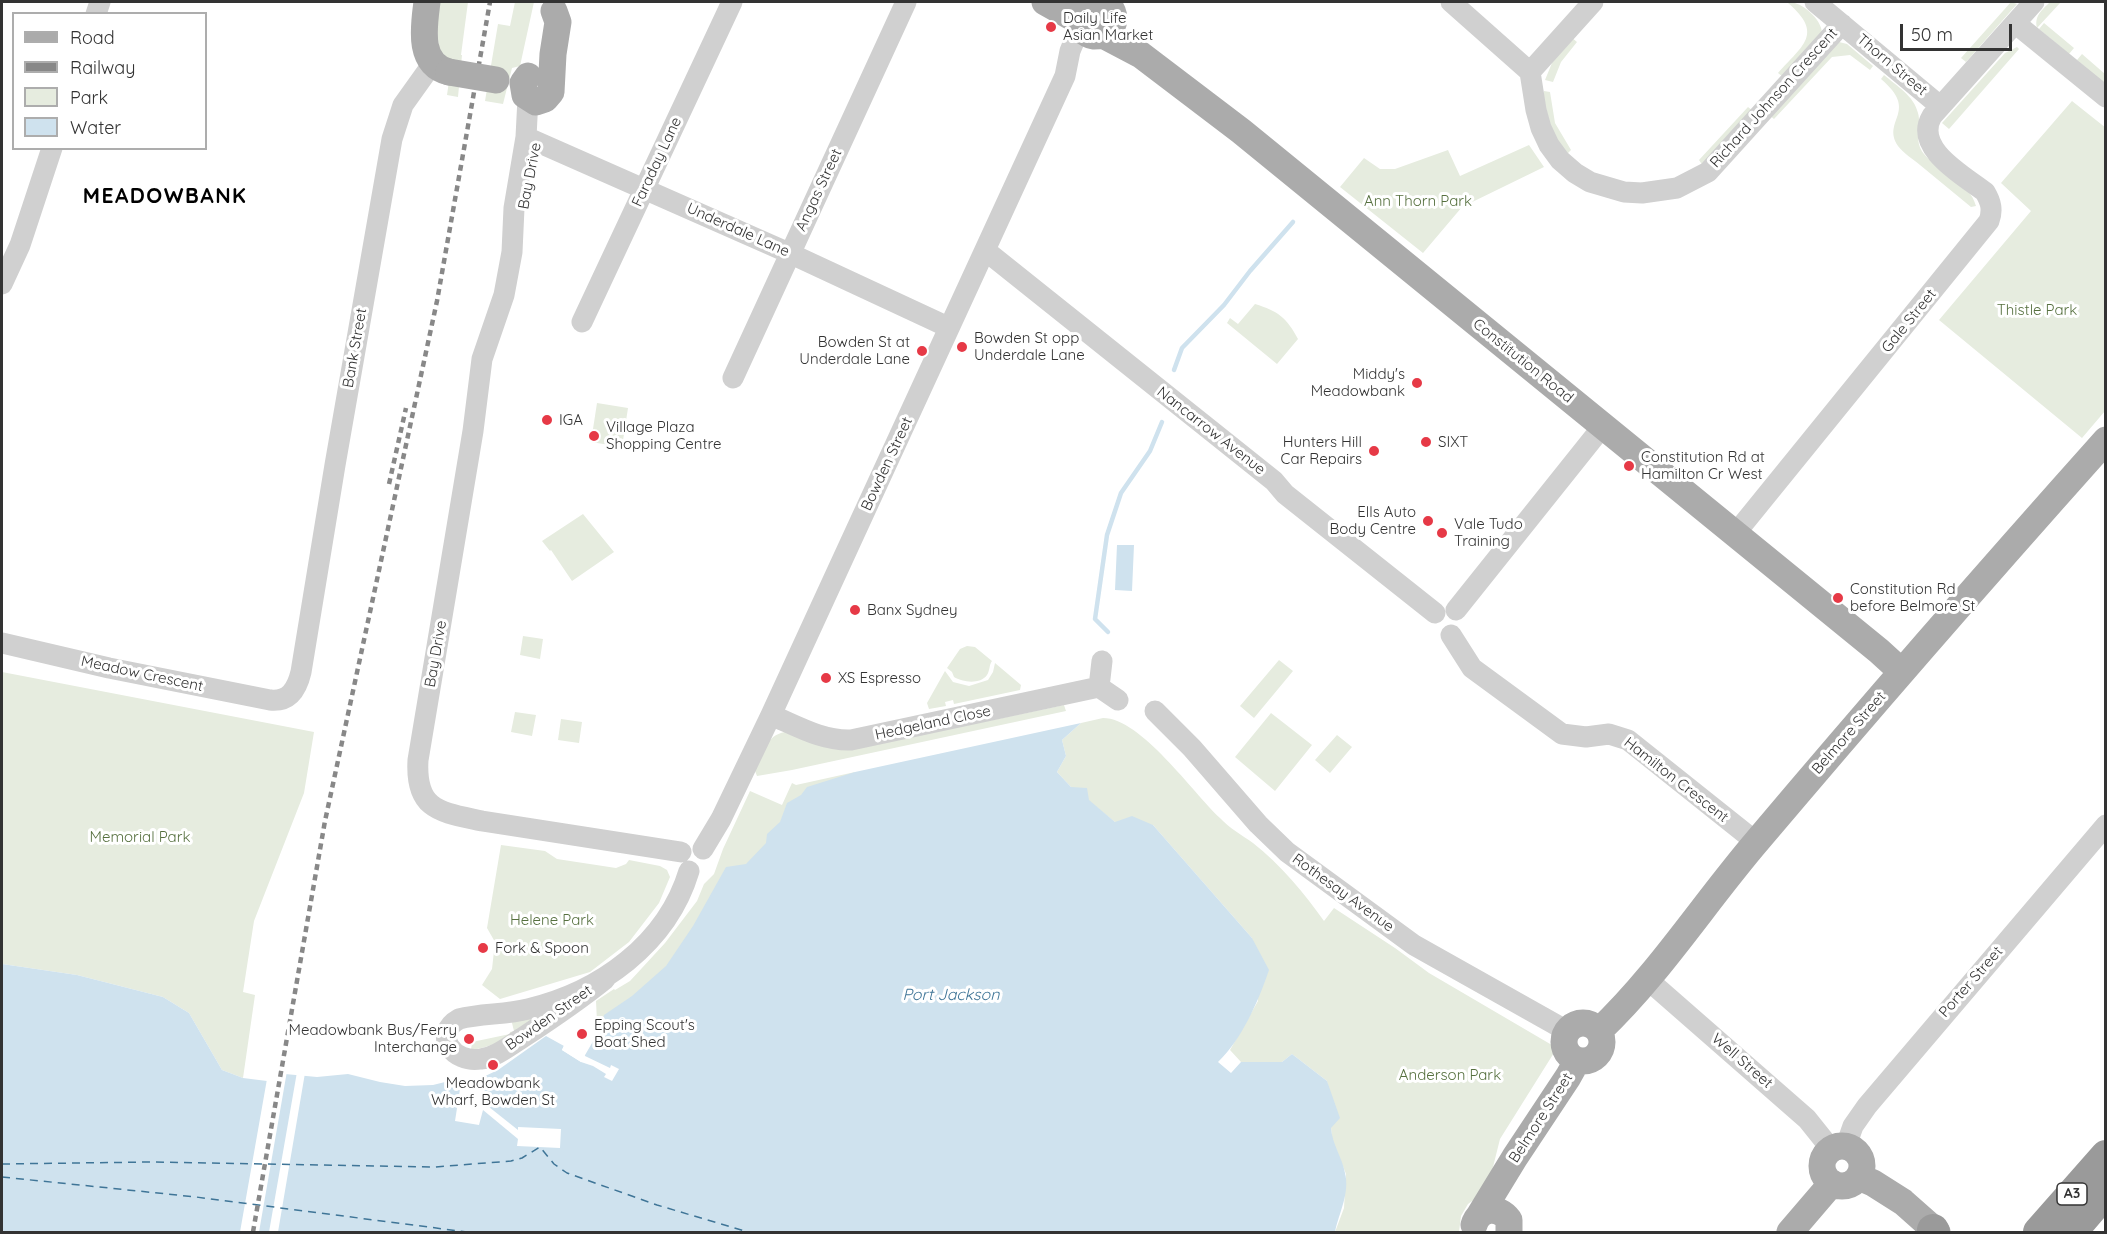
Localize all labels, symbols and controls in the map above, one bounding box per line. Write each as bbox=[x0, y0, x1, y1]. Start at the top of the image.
place label: Daily Life Asian Market bbox=[1063, 9, 1153, 44]
legend bbox=[12, 12, 207, 150]
scale bar bbox=[1903, 12, 2016, 50]
marker: Daily Life Asian Market bbox=[1044, 20, 1058, 34]
text: 50 m bbox=[1911, 23, 1953, 46]
street label: Richard Johnson Crescent bbox=[1707, 24, 1841, 172]
text: Road bbox=[70, 26, 115, 49]
street label: Thorn Street bbox=[1853, 30, 1931, 100]
text: Railway bbox=[70, 56, 136, 79]
text: Park bbox=[70, 86, 108, 109]
street label: Faraday Lane bbox=[628, 114, 686, 210]
text: Water bbox=[70, 116, 121, 139]
street label: Bay Drive bbox=[515, 141, 545, 211]
street label: Angas Street bbox=[792, 146, 846, 234]
district label: MEADOWBANK bbox=[83, 184, 247, 210]
park label: Ann Thorn Park bbox=[1364, 192, 1472, 210]
street label: Underdale Lane bbox=[684, 199, 792, 261]
street label: Gale Street bbox=[1878, 286, 1940, 356]
park label: Thistle Park bbox=[1997, 301, 2077, 319]
street label: Bank Street bbox=[339, 307, 371, 389]
street label: Constitution Road bbox=[1469, 315, 1577, 407]
place label: Bowden St opp Underdale Lane bbox=[974, 329, 1085, 364]
place label: Bowden St at Underdale Lane bbox=[799, 333, 910, 368]
marker: Bowden St opp Underdale Lane bbox=[955, 340, 969, 354]
marker: Bowden St at Underdale Lane bbox=[915, 344, 929, 358]
place label: Middy's Meadowbank bbox=[1311, 365, 1405, 400]
marker: Middy's Meadowbank bbox=[1410, 376, 1424, 390]
street label: Nancarrow Avenue bbox=[1153, 383, 1269, 479]
place label: IGA bbox=[559, 411, 583, 429]
marker: IGA bbox=[540, 413, 554, 427]
street label: Bowden Street bbox=[857, 414, 917, 514]
place label: Village Plaza Shopping Centre bbox=[606, 418, 721, 453]
marker: Village Plaza Shopping Centre bbox=[587, 429, 601, 443]
place label: Hunters Hill Car Repairs bbox=[1281, 433, 1362, 468]
place label: SIXT bbox=[1438, 433, 1468, 451]
marker: SIXT bbox=[1419, 435, 1433, 449]
marker: Hunters Hill Car Repairs bbox=[1367, 444, 1381, 458]
place label: Constitution Rd at Hamilton Cr West bbox=[1641, 448, 1765, 483]
marker: Constitution Rd at Hamilton Cr West bbox=[1622, 459, 1636, 473]
place label: Ells Auto Body Centre bbox=[1330, 503, 1416, 538]
marker: Ells Auto Body Centre bbox=[1421, 514, 1435, 528]
place label: Vale Tudo Training bbox=[1454, 515, 1523, 550]
marker: Vale Tudo Training bbox=[1435, 526, 1449, 540]
place label: Constitution Rd before Belmore St bbox=[1850, 580, 1975, 615]
marker: Constitution Rd before Belmore St bbox=[1831, 591, 1845, 605]
place label: Banx Sydney bbox=[867, 601, 957, 619]
marker: Banx Sydney bbox=[848, 603, 862, 617]
street label: Bay Drive bbox=[421, 619, 451, 689]
street label: Meadow Crescent bbox=[79, 652, 205, 696]
place label: XS Espresso bbox=[838, 669, 921, 687]
marker: XS Espresso bbox=[819, 671, 833, 685]
street label: Belmore Street bbox=[1808, 688, 1890, 778]
street label: Hedgeland Close bbox=[873, 702, 993, 744]
street label: Hamilton Crescent bbox=[1620, 734, 1732, 826]
park label: Memorial Park bbox=[90, 828, 190, 846]
street label: Rothesay Avenue bbox=[1289, 850, 1397, 936]
park label: Helene Park bbox=[510, 911, 594, 929]
place label: Fork & Spoon bbox=[495, 939, 589, 957]
marker: Fork & Spoon bbox=[476, 941, 490, 955]
street label: Porter Street bbox=[1935, 943, 2007, 1021]
street label: Bowden Street bbox=[502, 982, 596, 1054]
water label: Port Jackson bbox=[902, 985, 1000, 1005]
place label: Epping Scout's Boat Shed bbox=[594, 1016, 695, 1051]
place label: Meadowbank Bus/Ferry Interchange bbox=[289, 1021, 457, 1056]
marker: Epping Scout's Boat Shed bbox=[575, 1027, 589, 1041]
street label: Well Street bbox=[1708, 1030, 1776, 1092]
marker: Meadowbank Bus/Ferry Interchange bbox=[462, 1032, 476, 1046]
marker: Meadowbank Wharf, Bowden St bbox=[486, 1058, 500, 1072]
park label: Anderson Park bbox=[1399, 1066, 1501, 1084]
street label: Belmore Street bbox=[1505, 1070, 1577, 1166]
place label: Meadowbank Wharf, Bowden St bbox=[431, 1074, 555, 1109]
road number: A3 bbox=[2057, 1183, 2087, 1205]

